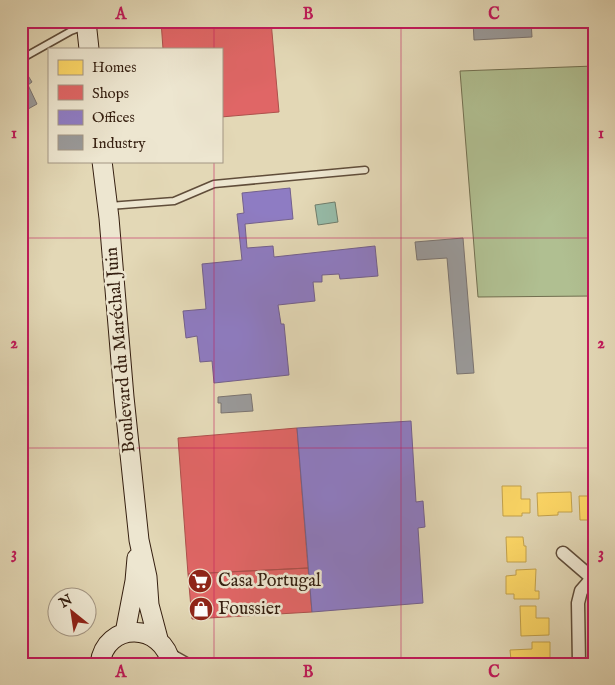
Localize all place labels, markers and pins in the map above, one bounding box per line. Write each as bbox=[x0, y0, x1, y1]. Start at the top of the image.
supermarket icon: Casa Portugal bbox=[187, 568, 213, 594]
place label: Casa Portugal bbox=[218, 570, 321, 593]
shop icon: Foussier bbox=[188, 596, 214, 622]
place label: Foussier bbox=[218, 598, 281, 621]

